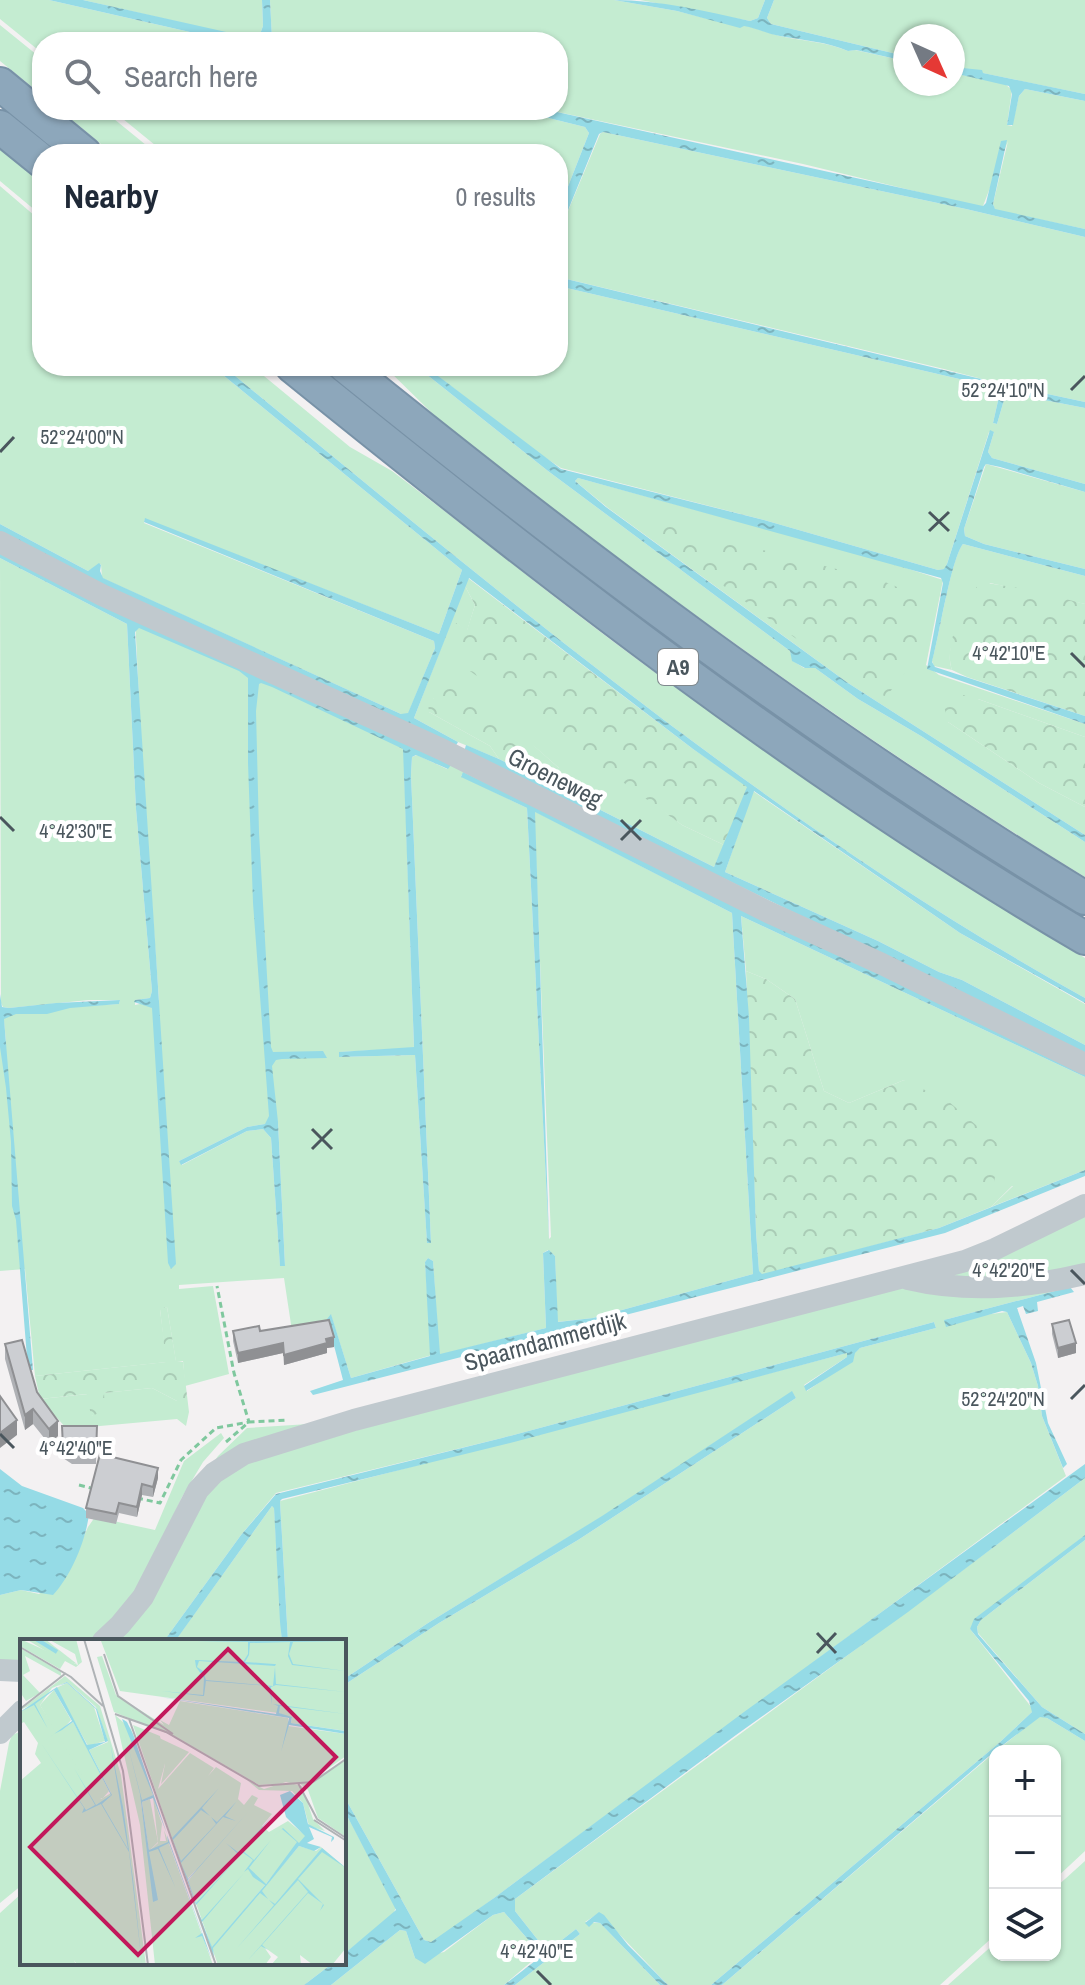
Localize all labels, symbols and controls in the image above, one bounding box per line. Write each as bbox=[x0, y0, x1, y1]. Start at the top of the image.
north arrow bbox=[893, 24, 965, 96]
search box bbox=[32, 32, 568, 120]
icon: search bbox=[60, 54, 104, 98]
text: Search here bbox=[124, 56, 258, 96]
text: Nearby bbox=[64, 173, 159, 219]
text: 0 results bbox=[455, 179, 536, 214]
text: 52°24'10"N bbox=[961, 376, 1045, 403]
text: 52°24'00"N bbox=[40, 423, 124, 450]
text: 4°42'10"E bbox=[972, 639, 1046, 666]
road number: A9 bbox=[658, 649, 698, 685]
street label: Groeneweg bbox=[503, 740, 608, 814]
text: 4°42'30"E bbox=[39, 817, 113, 844]
text: 4°42'20"E bbox=[972, 1256, 1046, 1283]
street label: Spaarndammerdijk bbox=[460, 1304, 629, 1378]
text: 52°24'20"N bbox=[961, 1385, 1045, 1412]
text: 4°42'40"E bbox=[39, 1434, 113, 1461]
inset map bbox=[20, 1639, 346, 1965]
map controls bbox=[989, 1745, 1061, 1961]
button: + bbox=[989, 1745, 1061, 1817]
button: − bbox=[989, 1817, 1061, 1889]
button: layers bbox=[989, 1889, 1061, 1961]
text: 4°42'40"E bbox=[500, 1937, 574, 1964]

